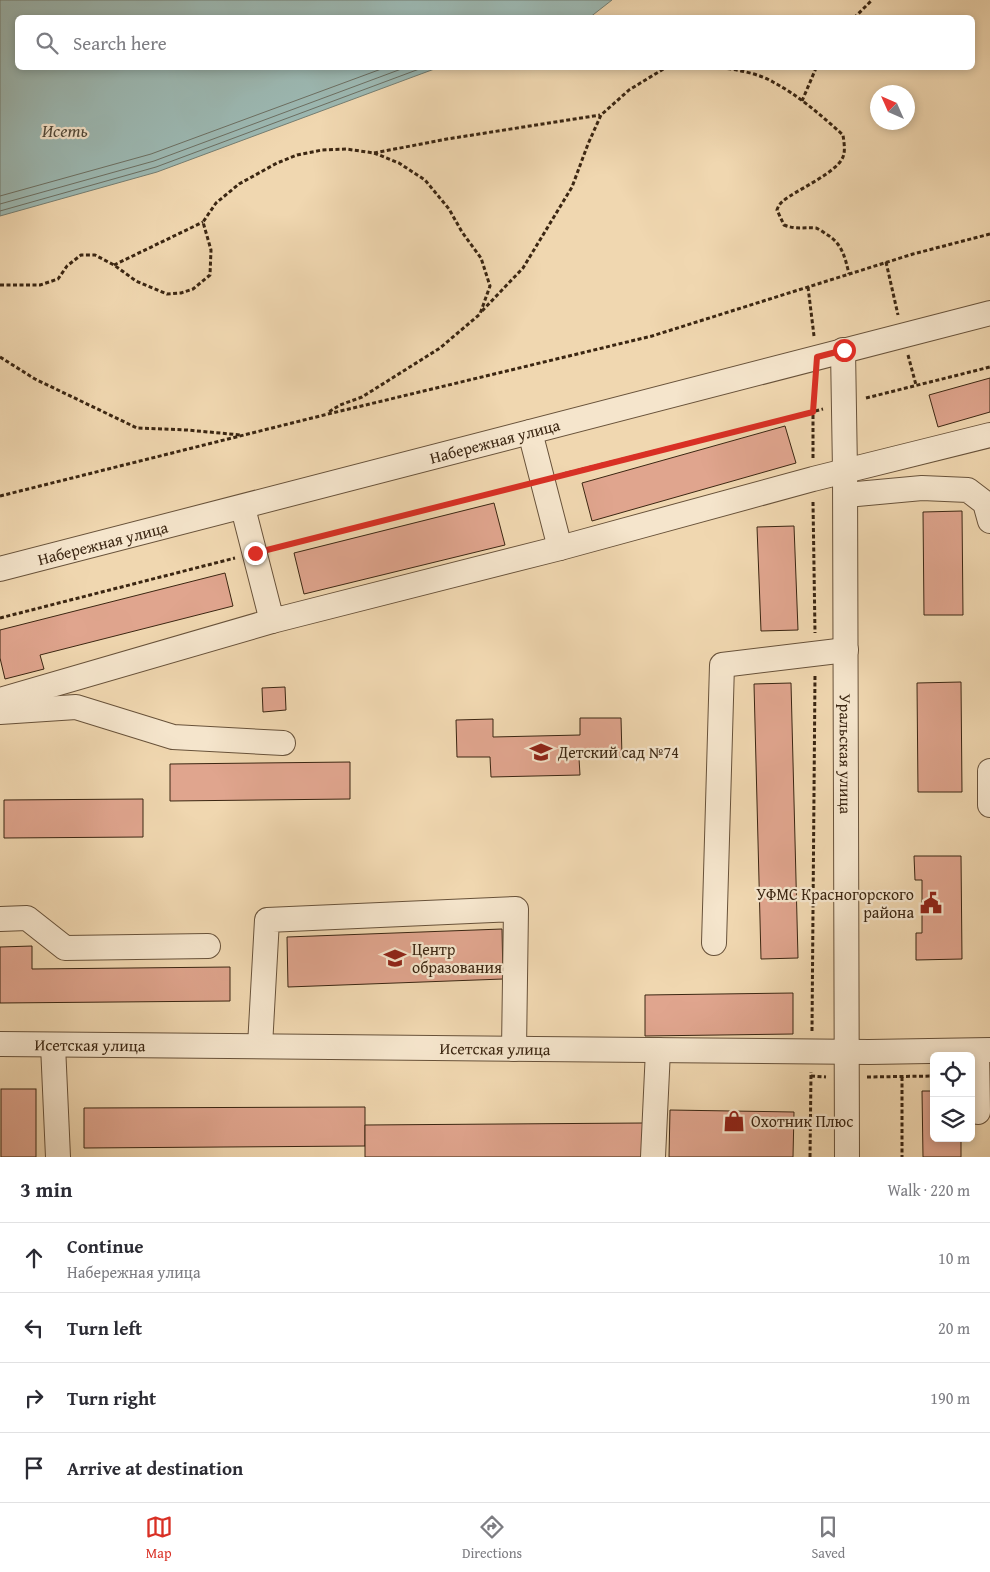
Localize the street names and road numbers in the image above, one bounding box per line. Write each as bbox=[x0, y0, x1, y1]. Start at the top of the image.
street label: Набережная улица bbox=[427, 412, 563, 470]
street label: Набережная улица bbox=[35, 515, 171, 571]
street label: Уральская улица bbox=[834, 694, 858, 815]
street label: Исетская улица bbox=[34, 1032, 146, 1057]
street label: Исетская улица bbox=[439, 1036, 551, 1061]

